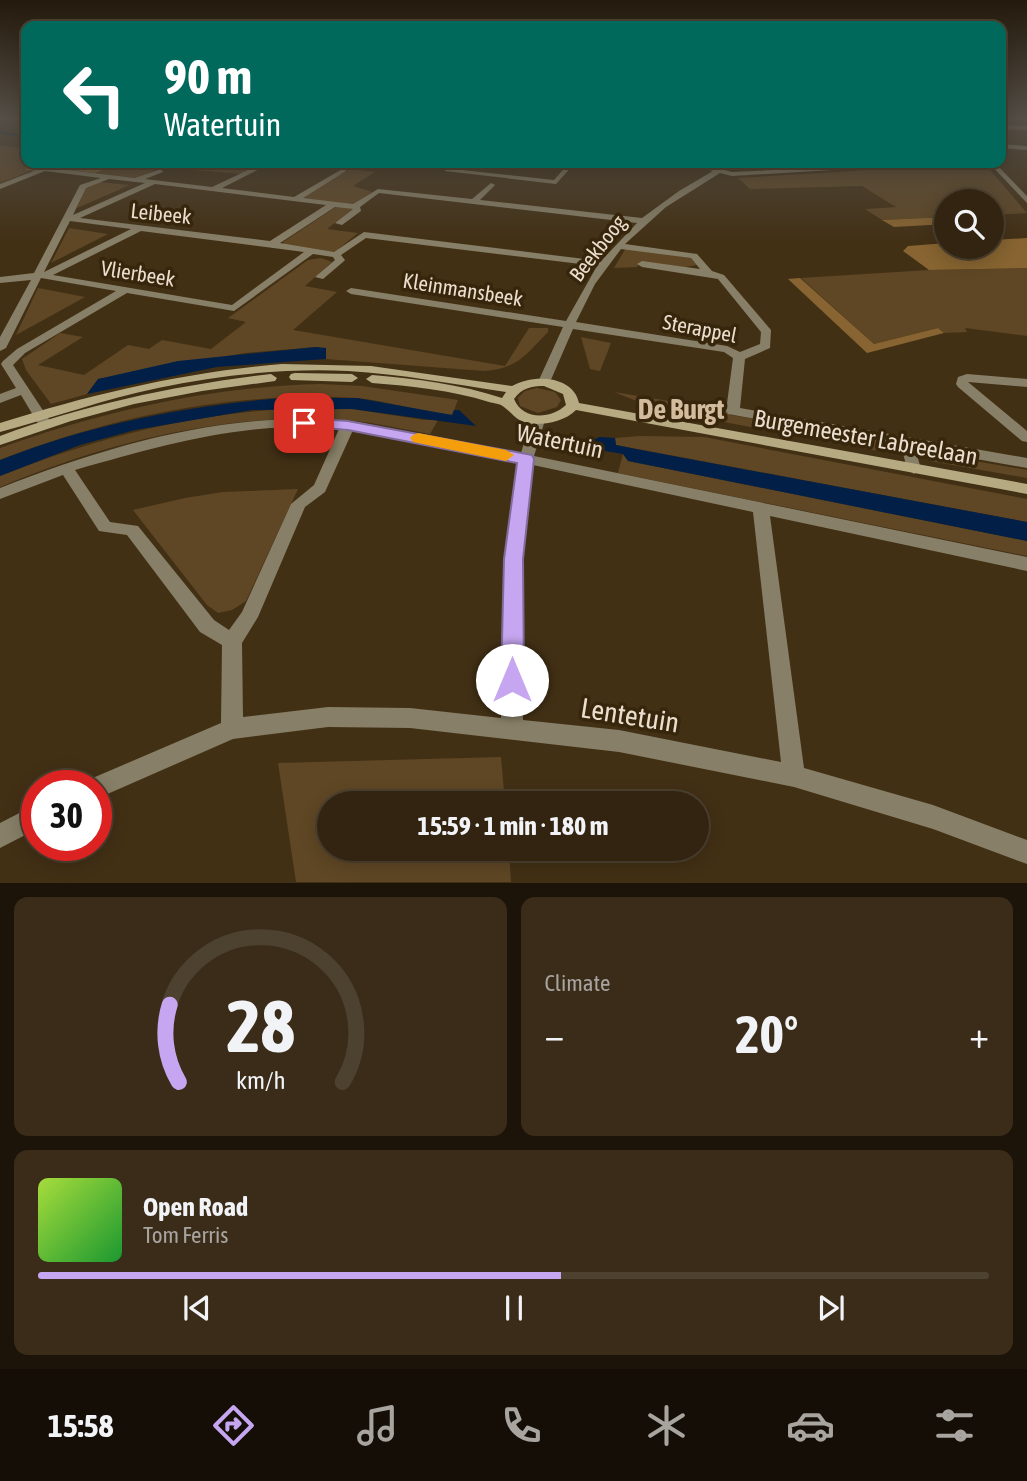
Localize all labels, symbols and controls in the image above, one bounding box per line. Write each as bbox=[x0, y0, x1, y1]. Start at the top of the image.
text: 90 m bbox=[164, 48, 252, 104]
icon: left bbox=[49, 49, 140, 140]
text: Watertuin bbox=[164, 106, 281, 143]
map controls bbox=[934, 189, 1004, 259]
button: search bbox=[934, 189, 1004, 259]
street label: Leibeek bbox=[130, 198, 192, 228]
street label: Beekboog bbox=[564, 210, 630, 286]
street label: Vlierbeek bbox=[99, 255, 177, 291]
street label: Kleinmansbeek bbox=[401, 268, 525, 310]
street label: Sterappel bbox=[661, 309, 739, 347]
pin bbox=[274, 393, 334, 453]
district label: De Burgt bbox=[638, 393, 724, 425]
icon: arrive bbox=[285, 404, 323, 442]
street label: Burgemeester Labreelaan bbox=[752, 404, 980, 470]
street label: Watertuin bbox=[514, 419, 606, 463]
position arrow bbox=[475, 643, 549, 717]
street label: Lentetuin bbox=[578, 691, 682, 739]
speed limit sign: 30 bbox=[21, 770, 112, 861]
text: 15:59 · 1 min · 180 m bbox=[418, 811, 608, 841]
text: Climate bbox=[545, 970, 610, 996]
text: 28 bbox=[226, 985, 294, 1068]
text: 20° bbox=[735, 1004, 798, 1064]
text: − bbox=[545, 1013, 564, 1056]
text: + bbox=[969, 1013, 989, 1056]
text: km/h bbox=[235, 1066, 285, 1094]
text: Open Road bbox=[143, 1192, 248, 1222]
text: Tom Ferris bbox=[143, 1222, 228, 1248]
icon: previous bbox=[178, 1289, 216, 1327]
icon: pause bbox=[495, 1289, 533, 1327]
icon: next bbox=[812, 1289, 850, 1327]
icon: directions bbox=[209, 1401, 258, 1450]
icon: music bbox=[353, 1401, 402, 1450]
icon: phone bbox=[497, 1401, 546, 1450]
icon: climate bbox=[642, 1401, 691, 1450]
icon: car bbox=[786, 1401, 835, 1450]
icon: filters bbox=[930, 1401, 979, 1450]
text: 15:58 bbox=[48, 1407, 114, 1444]

